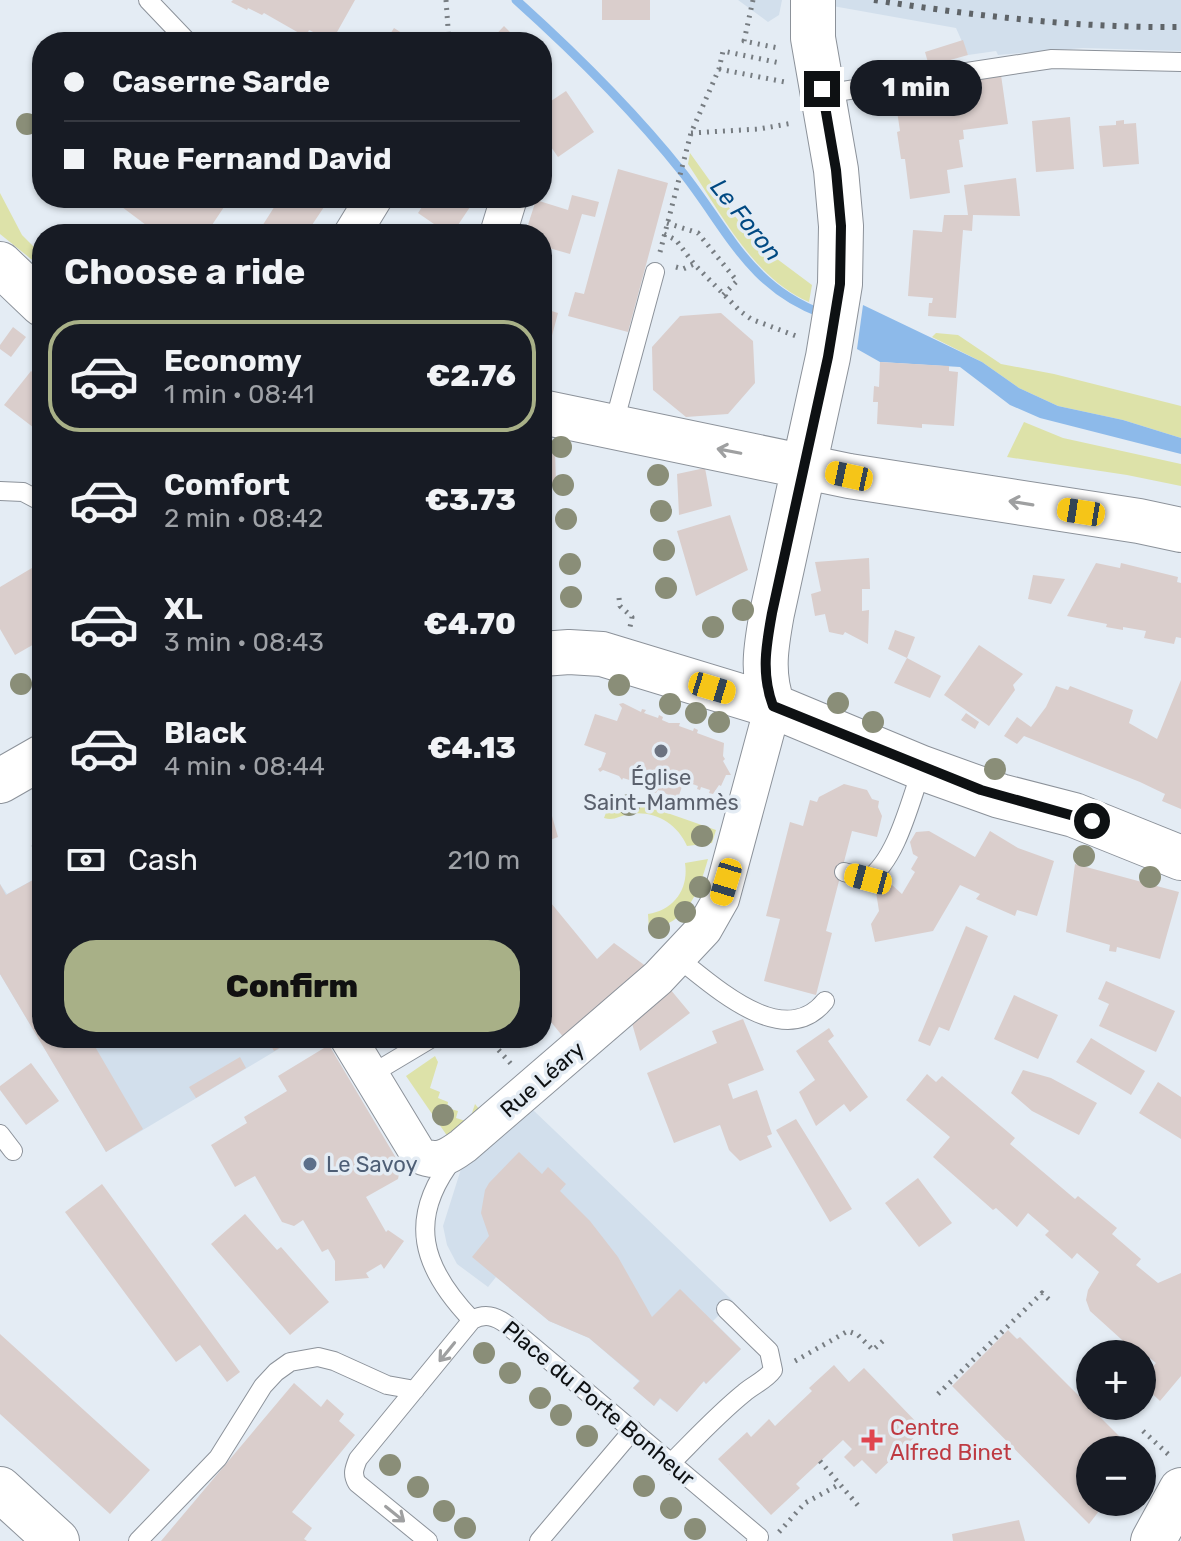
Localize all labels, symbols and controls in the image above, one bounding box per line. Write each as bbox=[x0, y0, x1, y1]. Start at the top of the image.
callout: 1 min bbox=[850, 61, 982, 117]
text: Caserne Sarde bbox=[112, 64, 330, 100]
route end bbox=[804, 71, 840, 107]
text: 1 min bbox=[882, 72, 950, 103]
text: Rue Fernand David bbox=[112, 141, 392, 177]
water label: Le Foron bbox=[705, 173, 787, 267]
text: Choose a ride bbox=[64, 250, 305, 293]
icon: car bbox=[68, 340, 140, 412]
text: Economy bbox=[164, 343, 302, 379]
text: €2.76 bbox=[426, 358, 516, 394]
text: 1 min · 08:41 bbox=[164, 379, 314, 410]
one-way arrow bbox=[717, 443, 742, 458]
car bbox=[823, 459, 875, 493]
icon: car bbox=[68, 464, 140, 536]
text: Comfort bbox=[164, 467, 290, 503]
text: €3.73 bbox=[425, 482, 516, 518]
one-way arrow bbox=[1009, 494, 1035, 509]
car bbox=[1055, 496, 1107, 528]
text: 2 min · 08:42 bbox=[164, 503, 323, 534]
icon: car bbox=[68, 588, 140, 660]
text: XL bbox=[164, 591, 203, 627]
text: €4.70 bbox=[424, 606, 516, 642]
text: 3 min · 08:43 bbox=[164, 627, 324, 658]
car bbox=[686, 670, 738, 706]
icon: car bbox=[68, 712, 140, 784]
text: Black bbox=[164, 715, 247, 751]
text: €4.13 bbox=[427, 730, 516, 766]
marker: Église Saint-Mammès bbox=[652, 742, 670, 760]
text: 4 min · 08:44 bbox=[164, 751, 325, 782]
place label: Église Saint-Mammès bbox=[583, 764, 739, 816]
route start bbox=[1074, 803, 1110, 839]
icon: cash bbox=[64, 838, 108, 882]
text: Cash bbox=[128, 842, 198, 878]
text: 210 m bbox=[448, 845, 520, 876]
car bbox=[708, 856, 744, 908]
car bbox=[842, 861, 894, 897]
button: Confirm bbox=[64, 940, 520, 1032]
street label: Rue Léary bbox=[495, 1036, 590, 1123]
place label: Le Savoy bbox=[326, 1151, 418, 1178]
marker: Le Savoy bbox=[301, 1155, 319, 1173]
street label: Place du Porte Bonheur bbox=[497, 1315, 701, 1492]
map controls bbox=[1076, 1340, 1156, 1516]
button: + bbox=[1076, 1340, 1156, 1420]
one-way arrow bbox=[438, 1341, 455, 1362]
place label: Centre Alfred Binet bbox=[890, 1414, 1012, 1466]
marker: Centre Alfred Binet bbox=[861, 1429, 883, 1451]
button: − bbox=[1076, 1436, 1156, 1516]
one-way arrow bbox=[385, 1505, 405, 1523]

